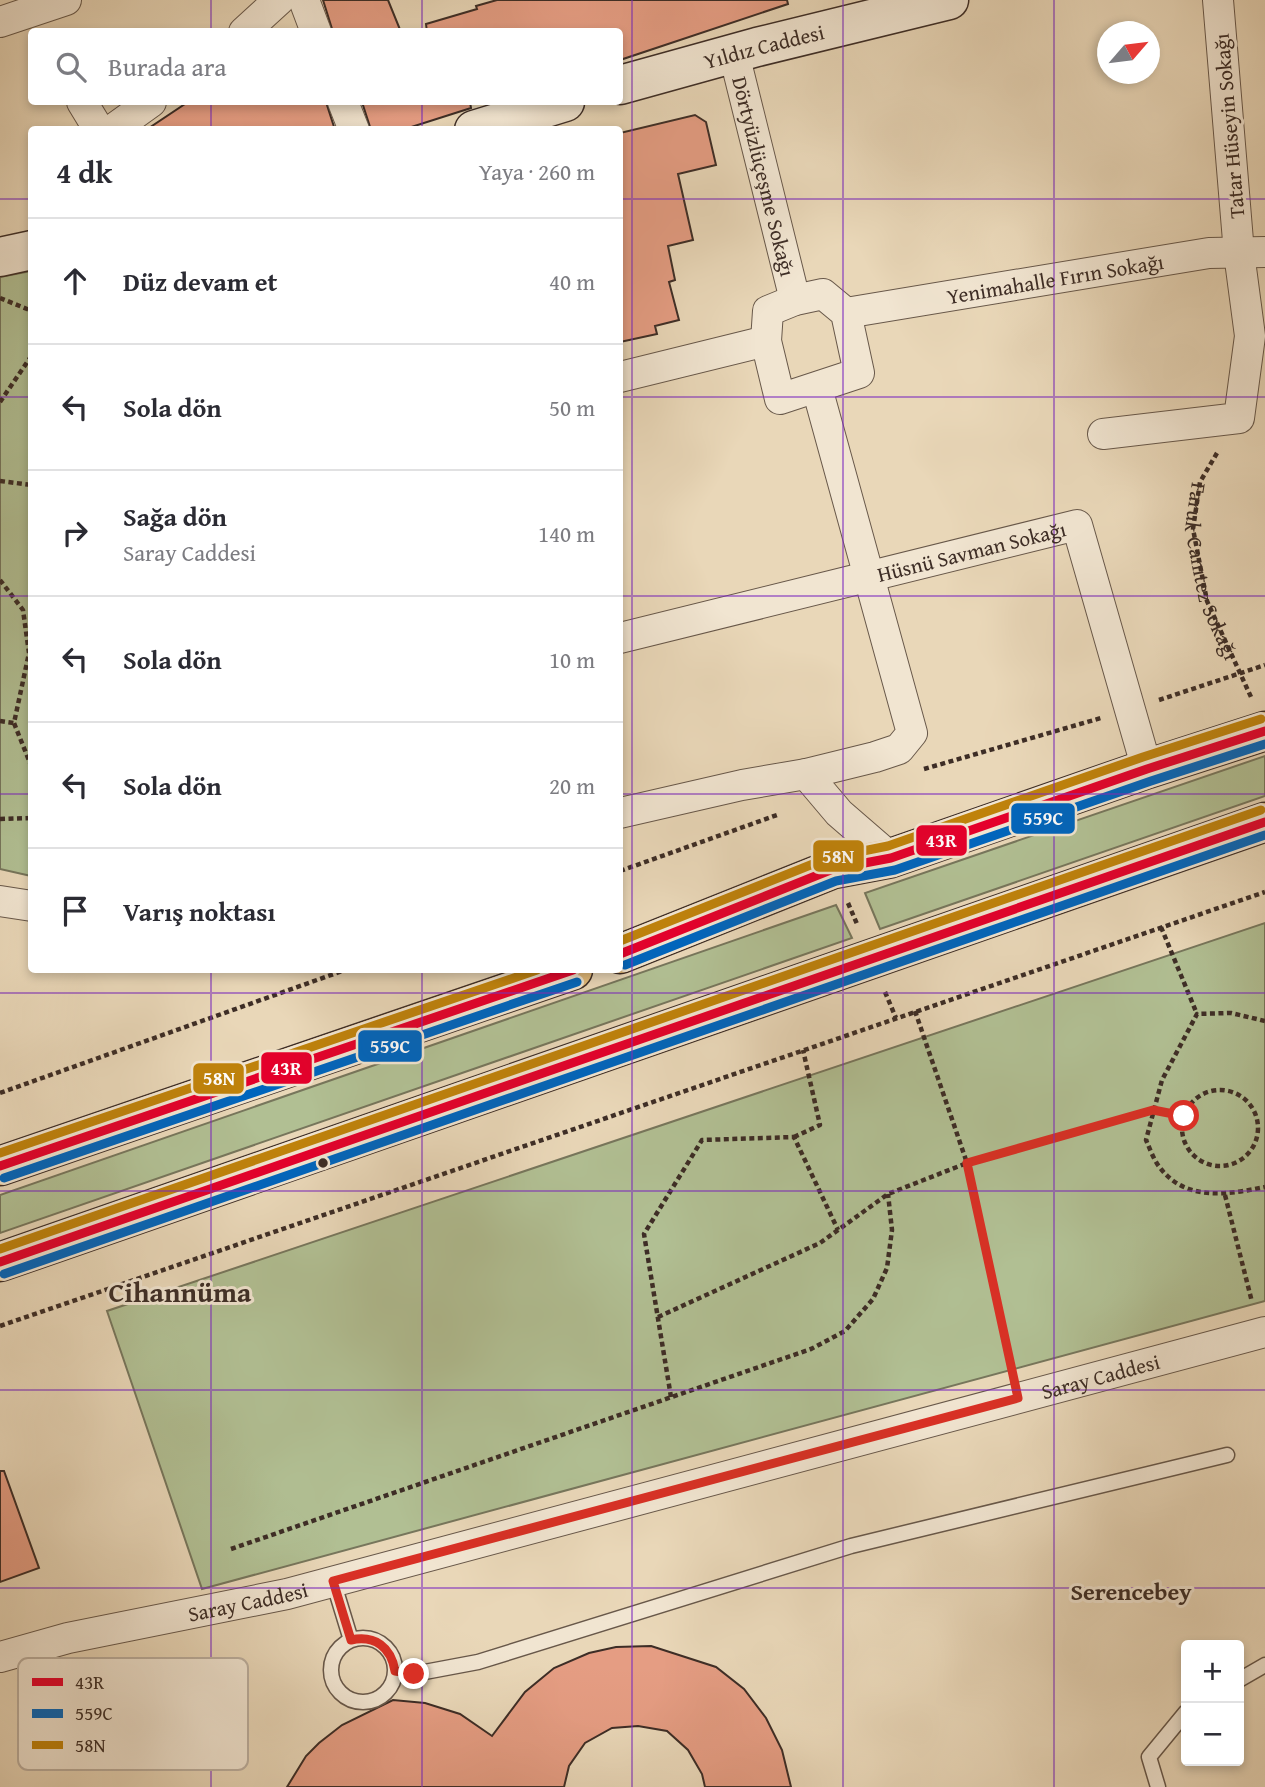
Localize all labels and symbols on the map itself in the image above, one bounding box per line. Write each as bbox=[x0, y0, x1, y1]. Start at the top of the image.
street label: Yıldız Caddesi bbox=[700, 16, 827, 77]
north arrow bbox=[1097, 21, 1160, 84]
street label: Tatar Hüseyin Sokağı bbox=[1205, 32, 1253, 220]
street label: Dörtyüzlüçeşme Sokağı bbox=[725, 73, 804, 280]
street label: Yenimahalle Fırın Sokağı bbox=[945, 245, 1166, 312]
street label: Faruk Canıtez Sokağı bbox=[1177, 481, 1247, 665]
street label: Hüsnü Savman Sokağı bbox=[874, 513, 1069, 589]
line badge: 559C bbox=[1010, 802, 1076, 835]
text: 559C bbox=[1023, 804, 1063, 832]
line badge: 43R bbox=[915, 824, 968, 857]
text: 43R bbox=[925, 826, 957, 854]
line badge: 58N bbox=[812, 839, 865, 873]
text: 58N bbox=[822, 842, 854, 870]
line badge: 559C bbox=[357, 1029, 423, 1063]
text: 559C bbox=[370, 1032, 410, 1060]
line badge: 43R bbox=[260, 1051, 313, 1085]
text: 43R bbox=[270, 1054, 302, 1082]
line badge: 58N bbox=[192, 1062, 245, 1095]
text: 58N bbox=[203, 1064, 235, 1092]
route start bbox=[1168, 1100, 1199, 1131]
unlabelled marker bbox=[316, 1156, 330, 1170]
district label: Cihannüma bbox=[109, 1271, 252, 1312]
street label: Saray Caddesi bbox=[1038, 1345, 1163, 1407]
street label: Saray Caddesi bbox=[185, 1574, 311, 1629]
district label: Serencebey bbox=[1070, 1574, 1192, 1609]
legend bbox=[18, 1658, 248, 1770]
route end bbox=[398, 1658, 429, 1689]
text: 43R bbox=[75, 1668, 104, 1696]
text: 559C bbox=[75, 1699, 113, 1727]
text: 58N bbox=[75, 1731, 106, 1759]

